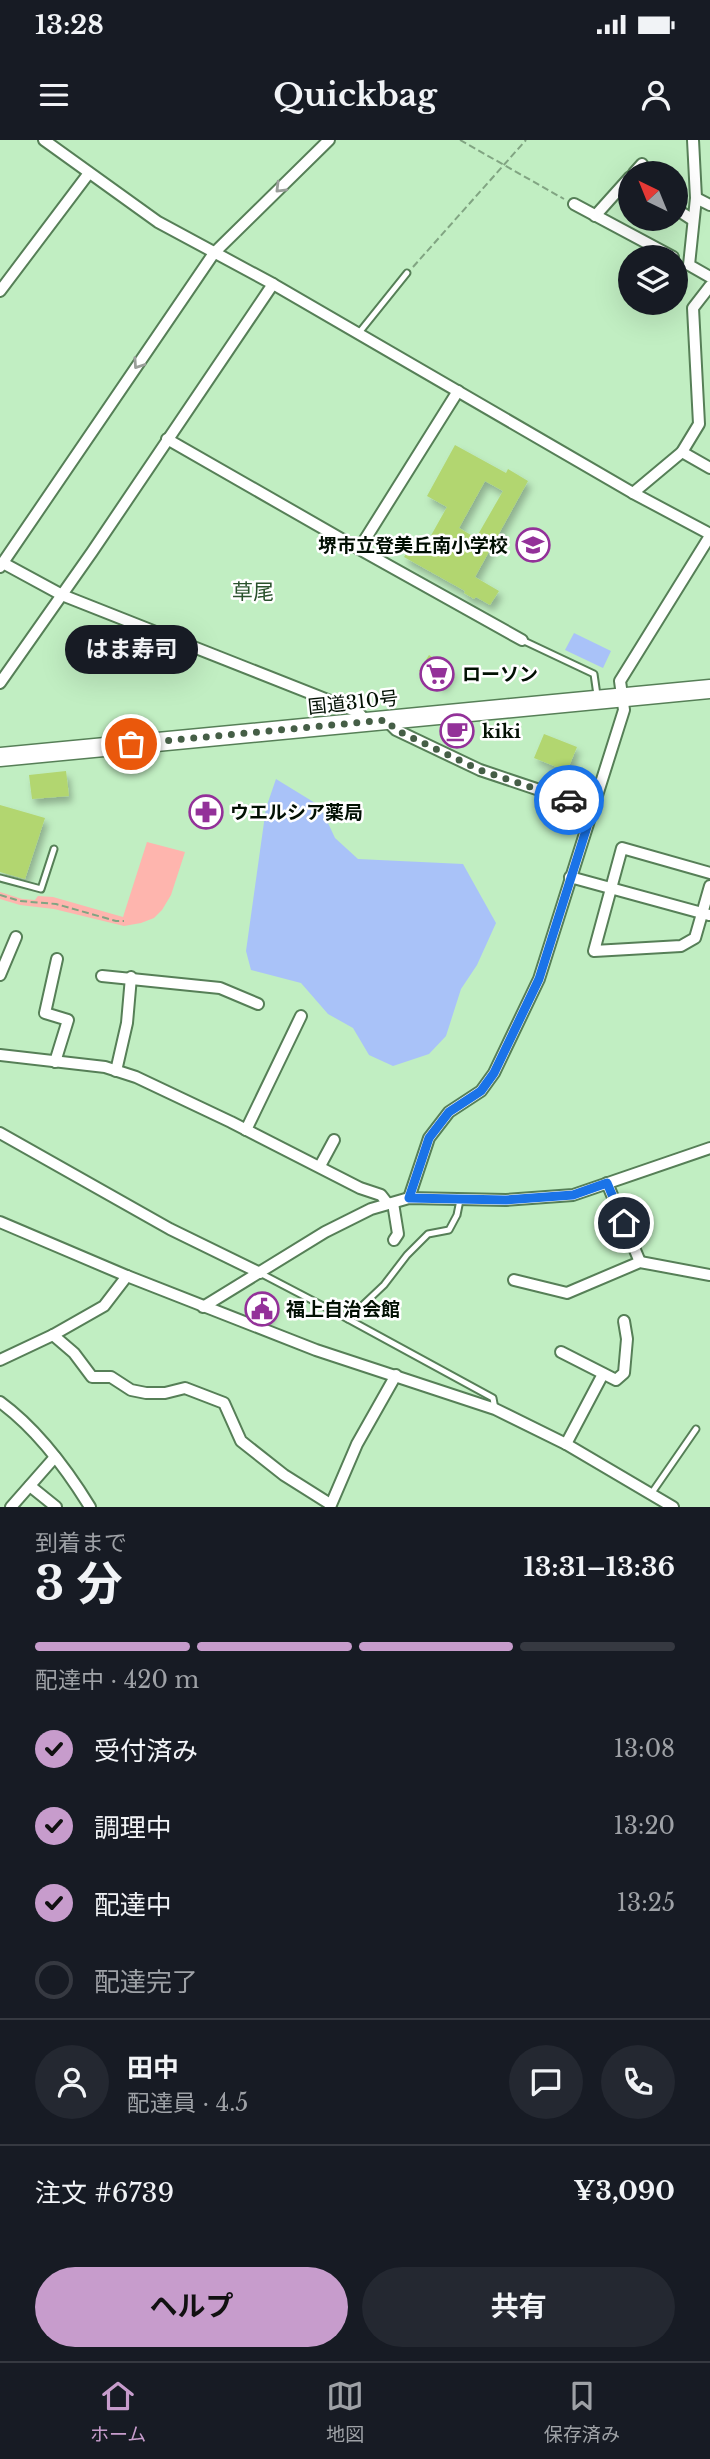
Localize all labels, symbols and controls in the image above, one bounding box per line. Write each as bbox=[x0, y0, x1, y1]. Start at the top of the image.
text: 13:28 bbox=[35, 9, 104, 41]
text: Quickbag bbox=[273, 75, 437, 115]
icon: menu bbox=[35, 76, 73, 114]
icon: person bbox=[637, 76, 675, 114]
north arrow bbox=[618, 161, 688, 231]
map controls bbox=[618, 161, 688, 315]
one-way arrow bbox=[275, 179, 288, 192]
button: layers bbox=[618, 245, 688, 315]
one-way arrow bbox=[134, 356, 146, 369]
school or university icon: 堺市立登美丘南小学校 bbox=[514, 526, 552, 564]
place label: 堺市立登美丘南小学校 bbox=[318, 534, 508, 557]
district label: 草尾 bbox=[232, 579, 274, 605]
callout: はま寿司 bbox=[64, 625, 198, 674]
text: はま寿司 bbox=[86, 635, 178, 663]
supermarket icon: ローソン bbox=[418, 655, 456, 693]
place label: ローソン bbox=[462, 663, 538, 686]
street label: 国道310号 bbox=[307, 686, 399, 719]
cafe icon: kiki bbox=[438, 712, 476, 750]
pin bbox=[101, 714, 161, 774]
place label: kiki bbox=[482, 720, 521, 743]
icon: bag bbox=[112, 725, 150, 763]
courier bbox=[534, 765, 604, 835]
icon: car bbox=[550, 781, 588, 819]
pharmacy icon: ウエルシア薬局 bbox=[187, 793, 225, 831]
place label: ウエルシア薬局 bbox=[230, 801, 363, 824]
pin bbox=[594, 1193, 654, 1253]
icon: home bbox=[605, 1204, 643, 1242]
public building icon: 福上自治会館 bbox=[243, 1290, 281, 1328]
place label: 福上自治会館 bbox=[286, 1298, 400, 1321]
text: 到着まで bbox=[35, 1529, 127, 1557]
text: 13:31–13:36 bbox=[523, 1551, 675, 1583]
text: 3 分 bbox=[35, 1555, 123, 1612]
text: 配達中 · 420 m bbox=[35, 1666, 199, 1694]
icon: check bbox=[35, 1730, 73, 1768]
text: 受付済み bbox=[94, 1735, 198, 1767]
text: 13:08 bbox=[614, 1735, 675, 1763]
icon: check bbox=[35, 1807, 73, 1845]
text: 調理中 bbox=[94, 1812, 172, 1844]
text: 13:20 bbox=[613, 1812, 675, 1840]
icon: check bbox=[35, 1884, 73, 1922]
text: 配達中 bbox=[94, 1889, 172, 1921]
text: 13:25 bbox=[617, 1889, 675, 1917]
text: 配達完了 bbox=[94, 1966, 198, 1998]
button: person bbox=[35, 2045, 109, 2119]
button: chat bbox=[509, 2045, 583, 2119]
button: phone bbox=[601, 2045, 675, 2119]
text: 田中 bbox=[127, 2052, 179, 2084]
text: 配達員 · 4.5 bbox=[127, 2089, 248, 2117]
text: ¥3,090 bbox=[573, 2175, 675, 2207]
text: 注文 #6739 bbox=[35, 2177, 174, 2209]
button: ヘルプ bbox=[35, 2267, 348, 2347]
button: 共有 bbox=[362, 2267, 675, 2347]
tab: ホーム bbox=[90, 2377, 146, 2446]
tab: 地図 bbox=[326, 2377, 364, 2446]
tab: 保存済み bbox=[544, 2377, 620, 2446]

